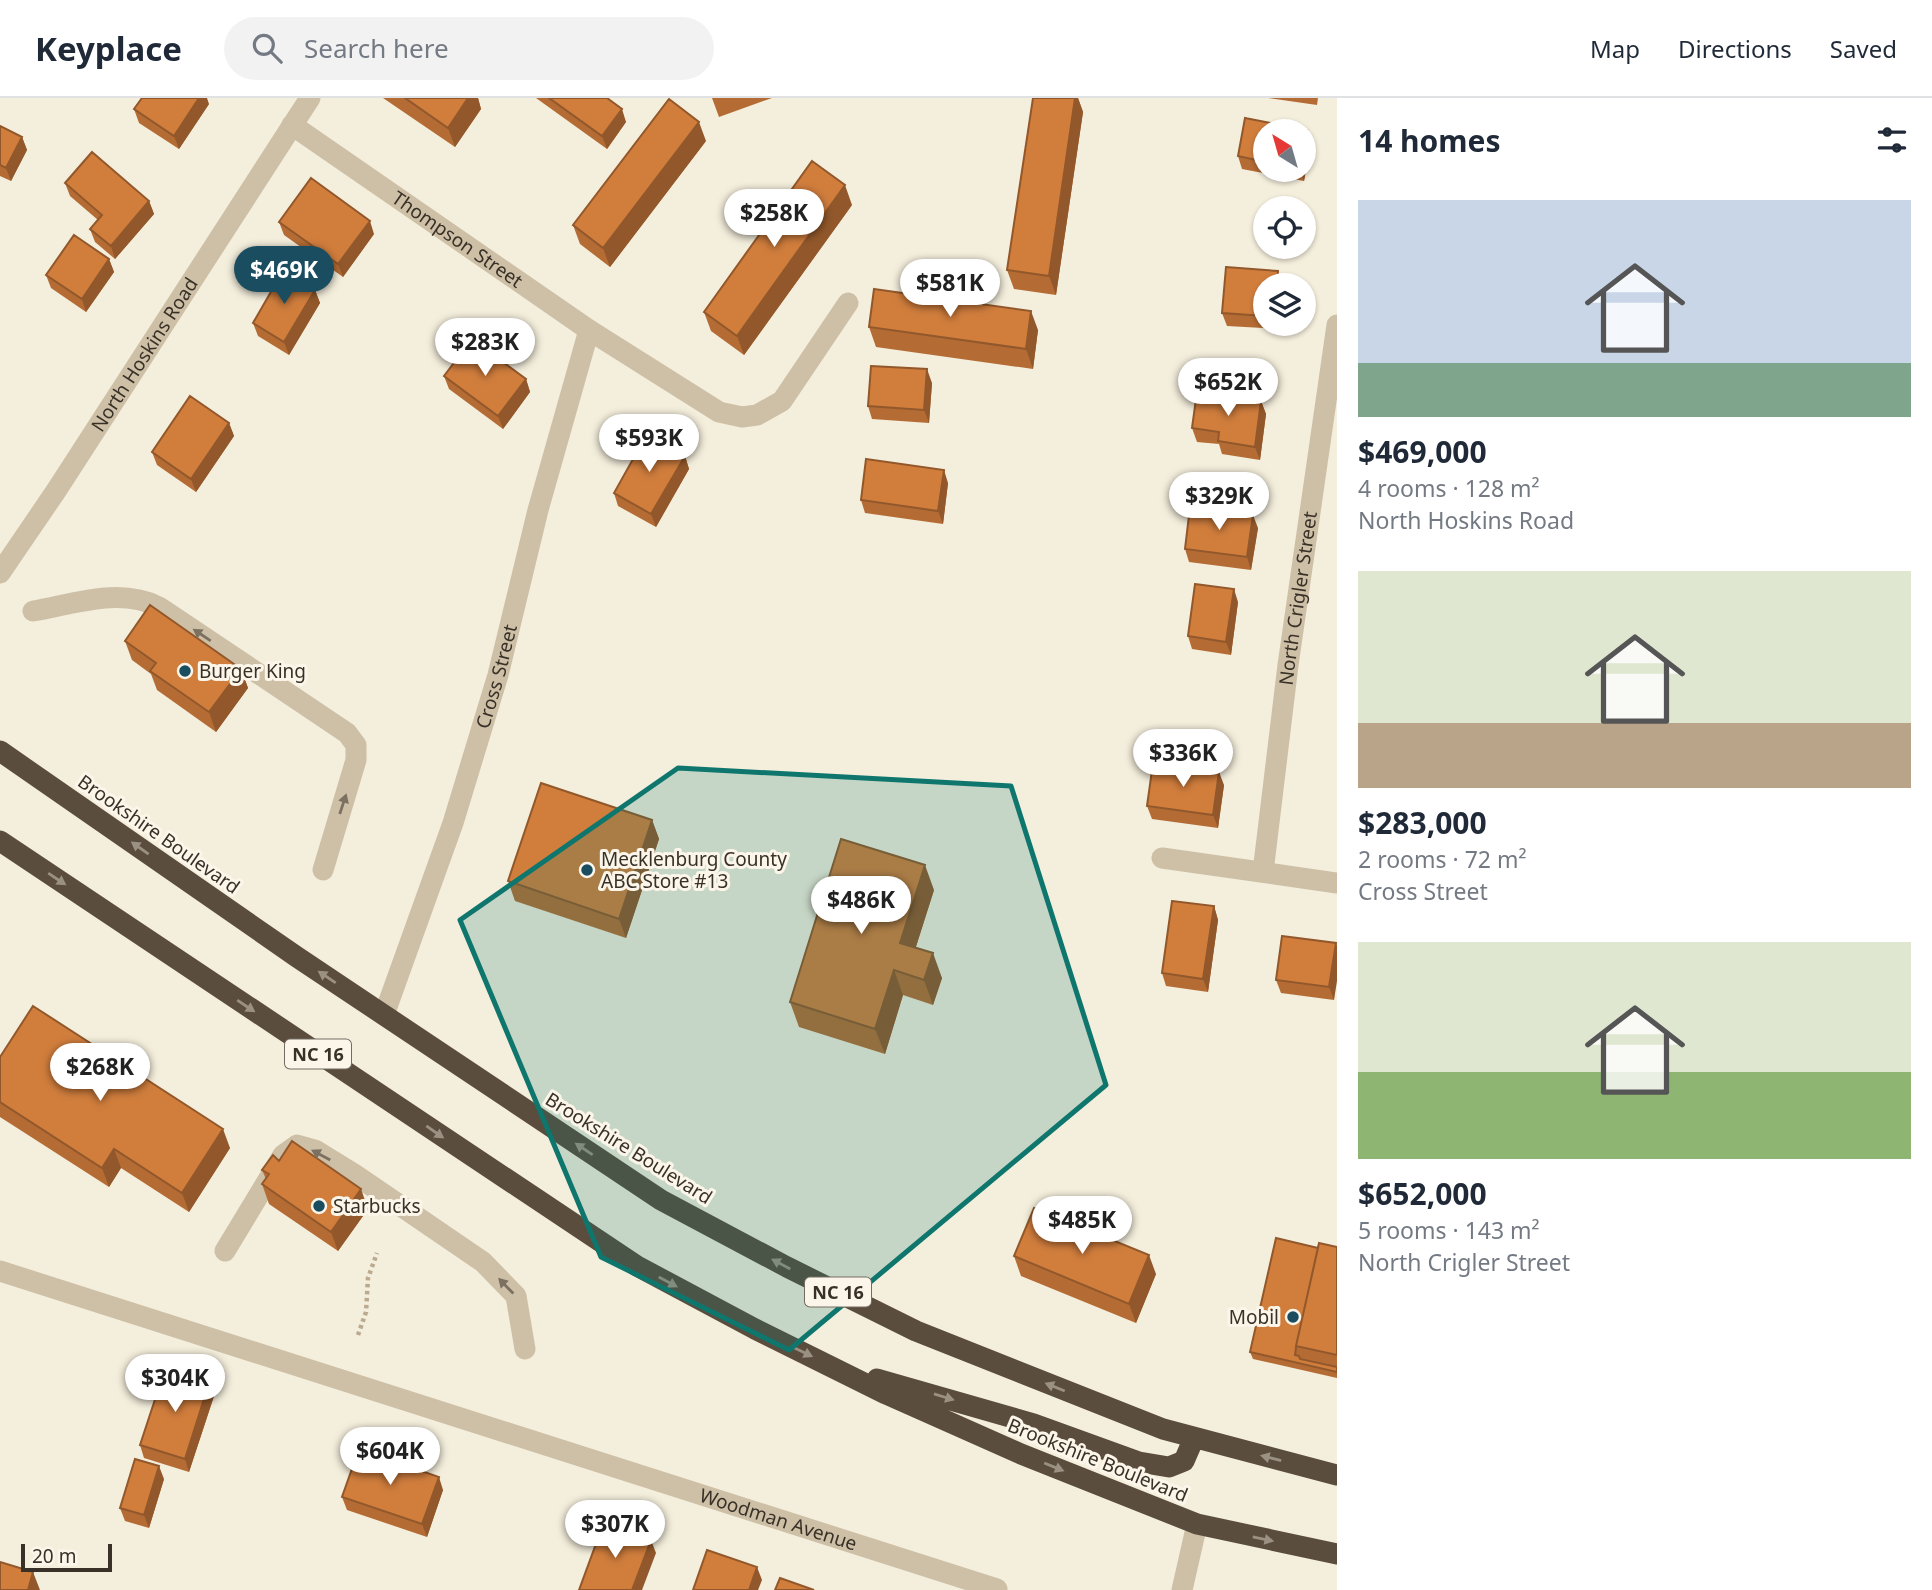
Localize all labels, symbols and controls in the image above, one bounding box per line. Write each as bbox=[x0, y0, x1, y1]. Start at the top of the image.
search box bbox=[224, 17, 714, 80]
text: Keyplace bbox=[35, 26, 182, 71]
icon: search bbox=[248, 29, 286, 67]
text: Search here bbox=[304, 30, 449, 66]
text: Map bbox=[1590, 32, 1640, 65]
text: Directions bbox=[1678, 32, 1792, 65]
text: Saved bbox=[1830, 32, 1897, 65]
north arrow bbox=[1253, 119, 1316, 182]
map controls bbox=[1253, 119, 1316, 336]
text: 14 homes bbox=[1358, 120, 1501, 161]
icon: filters bbox=[1873, 121, 1911, 159]
street label: Thompson Street bbox=[387, 185, 528, 294]
pin: $258K bbox=[725, 190, 823, 249]
text: $258K bbox=[740, 196, 808, 228]
button: locate bbox=[1253, 196, 1316, 259]
icon: home bbox=[1572, 245, 1698, 371]
pin: $469K bbox=[235, 246, 333, 306]
text: $469K bbox=[250, 253, 318, 285]
pin: $581K bbox=[901, 260, 999, 319]
text: $581K bbox=[916, 266, 984, 298]
street label: North Hoskins Road bbox=[85, 272, 204, 436]
button: layers bbox=[1253, 273, 1316, 336]
pin: $283K bbox=[436, 318, 534, 378]
text: $283K bbox=[451, 325, 519, 357]
pin: $652K bbox=[1179, 358, 1277, 418]
text: $652K bbox=[1194, 365, 1262, 397]
pin: $593K bbox=[600, 414, 698, 474]
text: $593K bbox=[615, 421, 683, 453]
text: $469,000 bbox=[1358, 431, 1487, 472]
pin: $329K bbox=[1170, 472, 1268, 532]
text: 4 rooms · 128 m² bbox=[1358, 472, 1540, 504]
text: $329K bbox=[1185, 479, 1253, 511]
text: North Hoskins Road bbox=[1358, 504, 1574, 536]
street label: North Crigler Street bbox=[1273, 509, 1323, 687]
icon: home bbox=[1572, 616, 1698, 742]
street label: Cross Street bbox=[469, 621, 523, 732]
one-way arrow bbox=[193, 628, 211, 642]
place label: Burger King bbox=[199, 658, 306, 684]
marker: Burger King bbox=[177, 663, 193, 679]
pin: $336K bbox=[1134, 730, 1232, 789]
text: $336K bbox=[1149, 736, 1217, 768]
street label: Brookshire Boulevard bbox=[73, 768, 245, 900]
one-way arrow bbox=[338, 794, 348, 815]
text: $283,000 bbox=[1358, 802, 1487, 843]
one-way arrow bbox=[131, 841, 149, 855]
text: 2 rooms · 72 m² bbox=[1358, 843, 1527, 875]
place label: Mecklenburg County ABC Store #13 bbox=[601, 846, 787, 894]
marker: Mecklenburg County ABC Store #13 bbox=[579, 862, 595, 878]
one-way arrow bbox=[47, 873, 67, 886]
text: Cross Street bbox=[1358, 875, 1488, 907]
pin: $486K bbox=[812, 876, 910, 936]
text: $486K bbox=[827, 883, 895, 915]
one-way arrow bbox=[318, 970, 336, 984]
icon: home bbox=[1572, 987, 1698, 1113]
one-way arrow bbox=[236, 999, 255, 1012]
road number: NC 16 bbox=[285, 1040, 351, 1069]
pin: $268K bbox=[51, 1044, 149, 1103]
text: $268K bbox=[66, 1050, 134, 1082]
street label: Brookshire Boulevard bbox=[541, 1086, 717, 1210]
one-way arrow bbox=[426, 1125, 444, 1139]
one-way arrow bbox=[575, 1143, 594, 1156]
one-way arrow bbox=[311, 1149, 331, 1160]
text: $652,000 bbox=[1358, 1173, 1487, 1214]
place label: Starbucks bbox=[333, 1193, 421, 1219]
pin: $485K bbox=[1033, 1196, 1131, 1256]
marker: Starbucks bbox=[311, 1198, 327, 1214]
text: $485K bbox=[1048, 1203, 1116, 1235]
text: 5 rooms · 143 m² bbox=[1358, 1214, 1540, 1246]
text: North Crigler Street bbox=[1358, 1246, 1570, 1278]
one-way arrow bbox=[771, 1258, 791, 1269]
one-way arrow bbox=[658, 1276, 678, 1288]
one-way arrow bbox=[498, 1278, 514, 1295]
road number: NC 16 bbox=[805, 1278, 871, 1307]
place label: Mobil bbox=[1229, 1304, 1279, 1330]
marker: Mobil bbox=[1285, 1309, 1301, 1325]
one-way arrow bbox=[793, 1347, 813, 1358]
pin: $304K bbox=[126, 1354, 224, 1414]
text: $304K bbox=[141, 1361, 209, 1393]
one-way arrow bbox=[1044, 1382, 1065, 1393]
one-way arrow bbox=[934, 1392, 955, 1402]
street label: Brookshire Boulevard bbox=[1004, 1412, 1192, 1508]
pin: $604K bbox=[341, 1428, 439, 1487]
text: $604K bbox=[356, 1434, 424, 1466]
one-way arrow bbox=[1260, 1452, 1282, 1463]
one-way arrow bbox=[1044, 1462, 1065, 1473]
street label: Woodman Avenue bbox=[696, 1482, 860, 1557]
pin: $307K bbox=[566, 1500, 664, 1560]
text: $307K bbox=[581, 1507, 649, 1539]
one-way arrow bbox=[1252, 1533, 1274, 1544]
scale bar bbox=[21, 1541, 112, 1573]
text: 20 m bbox=[32, 1543, 76, 1569]

